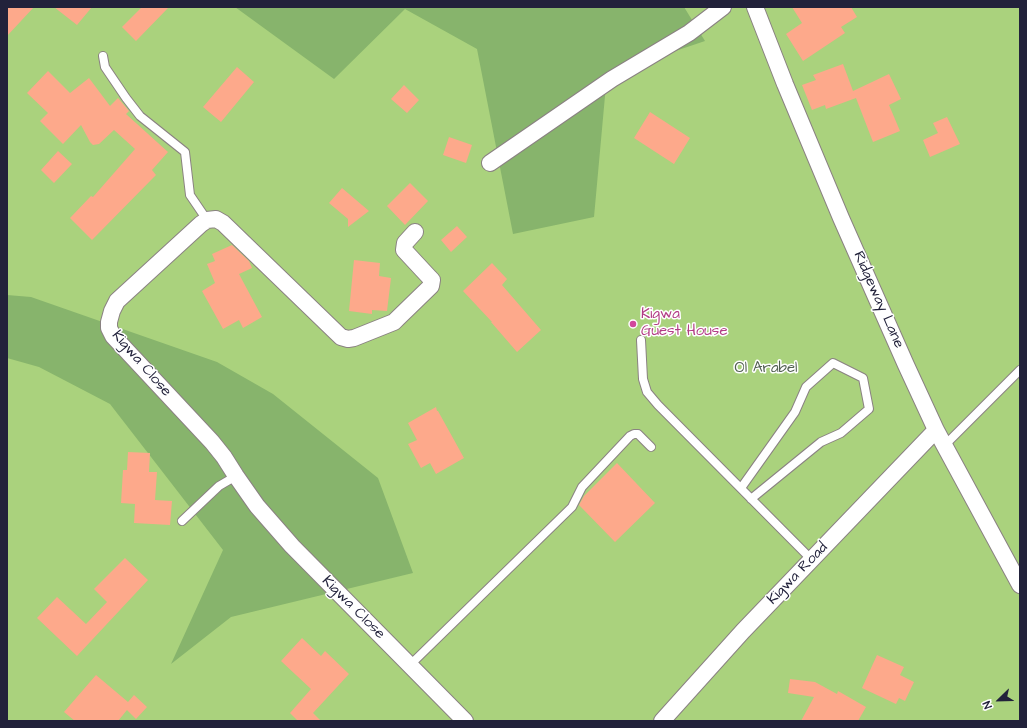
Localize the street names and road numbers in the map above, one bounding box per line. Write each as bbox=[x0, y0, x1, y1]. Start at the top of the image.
street label: Ridgeway Lane bbox=[849, 249, 907, 351]
street label: Kigwa Close bbox=[107, 327, 175, 401]
street label: Kigwa Road bbox=[764, 539, 832, 609]
street label: Kigwa Close bbox=[318, 573, 388, 643]

